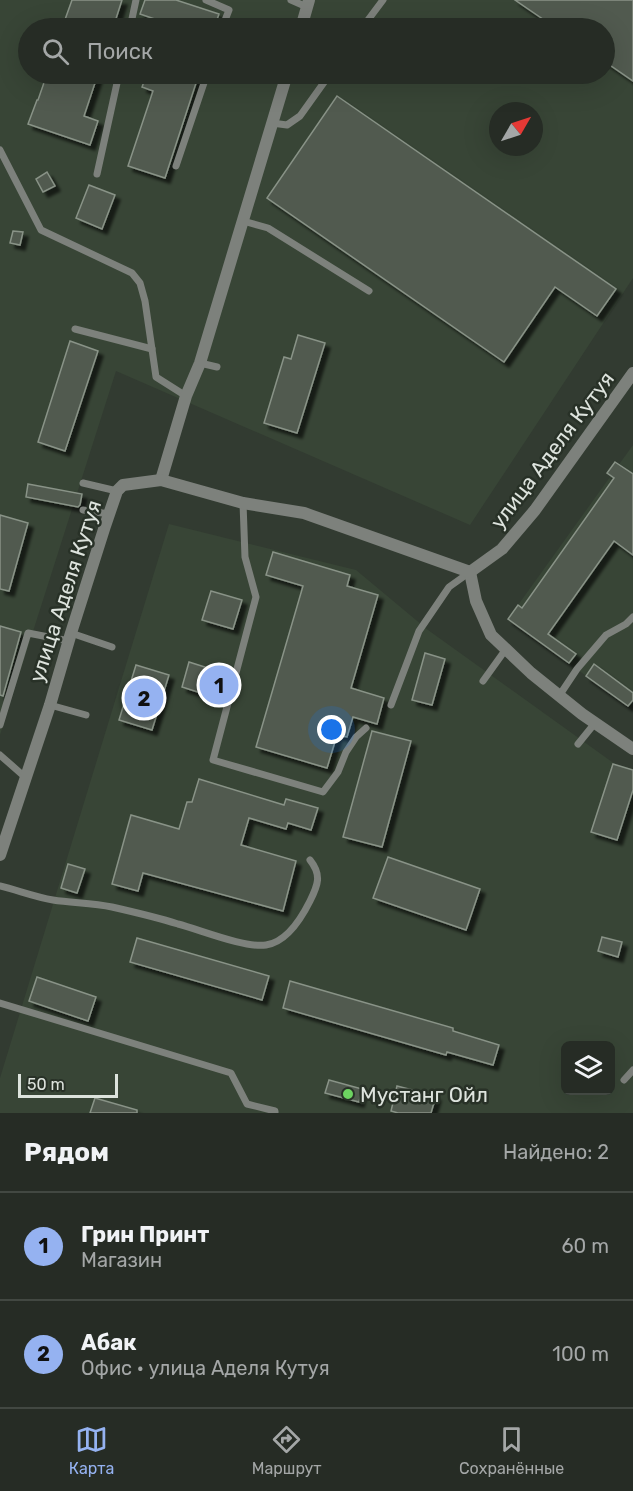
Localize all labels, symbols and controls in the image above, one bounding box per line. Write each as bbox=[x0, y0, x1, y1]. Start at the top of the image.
search box bbox=[18, 18, 615, 84]
icon: search bbox=[39, 35, 72, 68]
text: Поиск bbox=[87, 38, 153, 65]
north arrow bbox=[489, 102, 543, 156]
street label: улица Аделя Кутуя bbox=[485, 367, 619, 533]
street label: улица Аделя Кутуя bbox=[24, 497, 106, 685]
pin: 1 bbox=[200, 662, 238, 708]
pin: 2 bbox=[124, 676, 164, 720]
your location bbox=[317, 715, 346, 744]
map controls bbox=[561, 1041, 615, 1095]
button: layers bbox=[561, 1041, 615, 1095]
scale bar bbox=[18, 1071, 118, 1098]
text: 50 m bbox=[27, 1075, 65, 1094]
place label: Мустанг Ойл bbox=[360, 1082, 488, 1107]
marker: Мустанг Ойл bbox=[341, 1087, 355, 1101]
text: Рядом bbox=[24, 1137, 109, 1168]
text: Найдено: 2 bbox=[503, 1140, 609, 1164]
text: Грин Принт bbox=[81, 1221, 209, 1248]
text: 1 bbox=[39, 1234, 48, 1258]
text: 60 m bbox=[562, 1234, 609, 1258]
text: Магазин bbox=[81, 1248, 162, 1272]
text: Абак bbox=[81, 1329, 137, 1356]
text: 2 bbox=[37, 1342, 50, 1366]
text: 100 m bbox=[552, 1342, 609, 1366]
text: Офис · улица Аделя Кутуя bbox=[81, 1356, 330, 1380]
tab: Карта bbox=[69, 1423, 114, 1478]
tab: Маршрут bbox=[252, 1423, 322, 1478]
tab: Сохранённые bbox=[459, 1423, 564, 1478]

